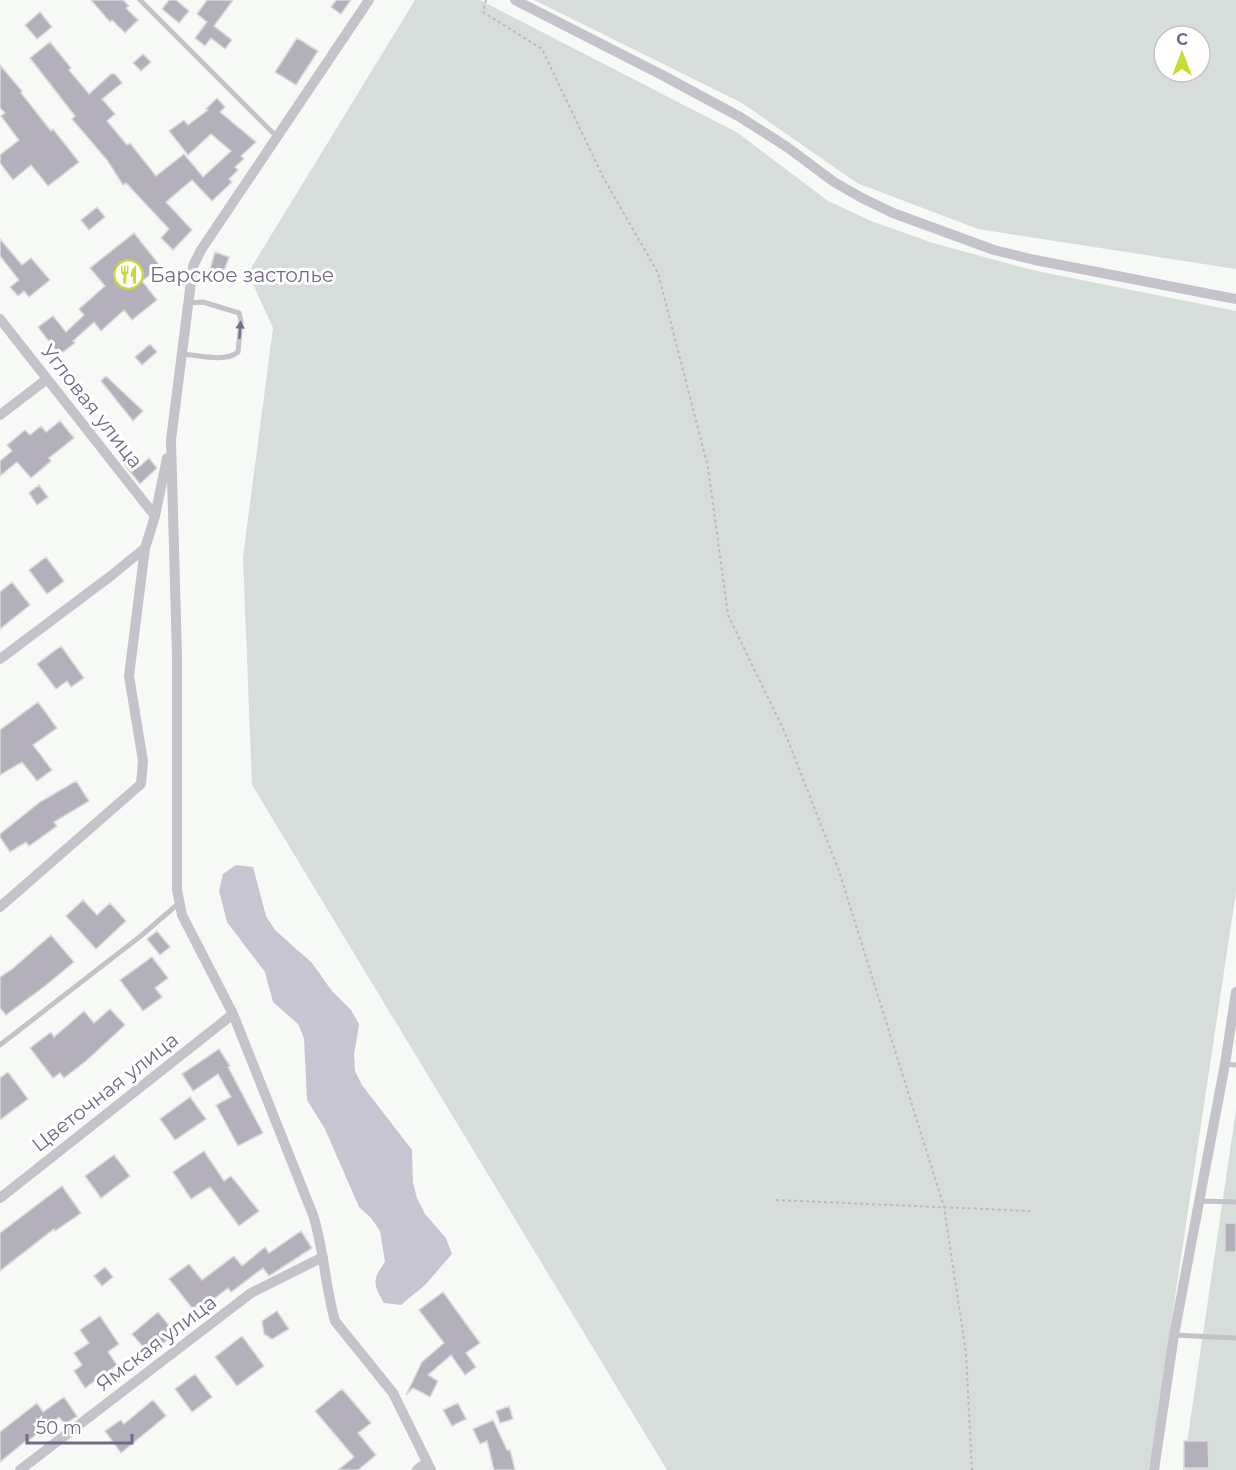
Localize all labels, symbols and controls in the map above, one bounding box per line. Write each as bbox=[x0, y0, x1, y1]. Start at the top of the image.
north arrow bbox=[1152, 24, 1212, 84]
text: С bbox=[1176, 30, 1188, 49]
restaurant icon: Барское застолье bbox=[113, 259, 145, 291]
place label: Барское застолье bbox=[150, 263, 334, 287]
one-way arrow bbox=[235, 321, 245, 340]
street label: Угловая улица bbox=[36, 339, 148, 473]
street label: Цветочная улица bbox=[27, 1027, 183, 1157]
street label: Ямская улица bbox=[91, 1290, 221, 1396]
scale bar bbox=[27, 1407, 132, 1445]
text: 50 m bbox=[36, 1417, 82, 1439]

